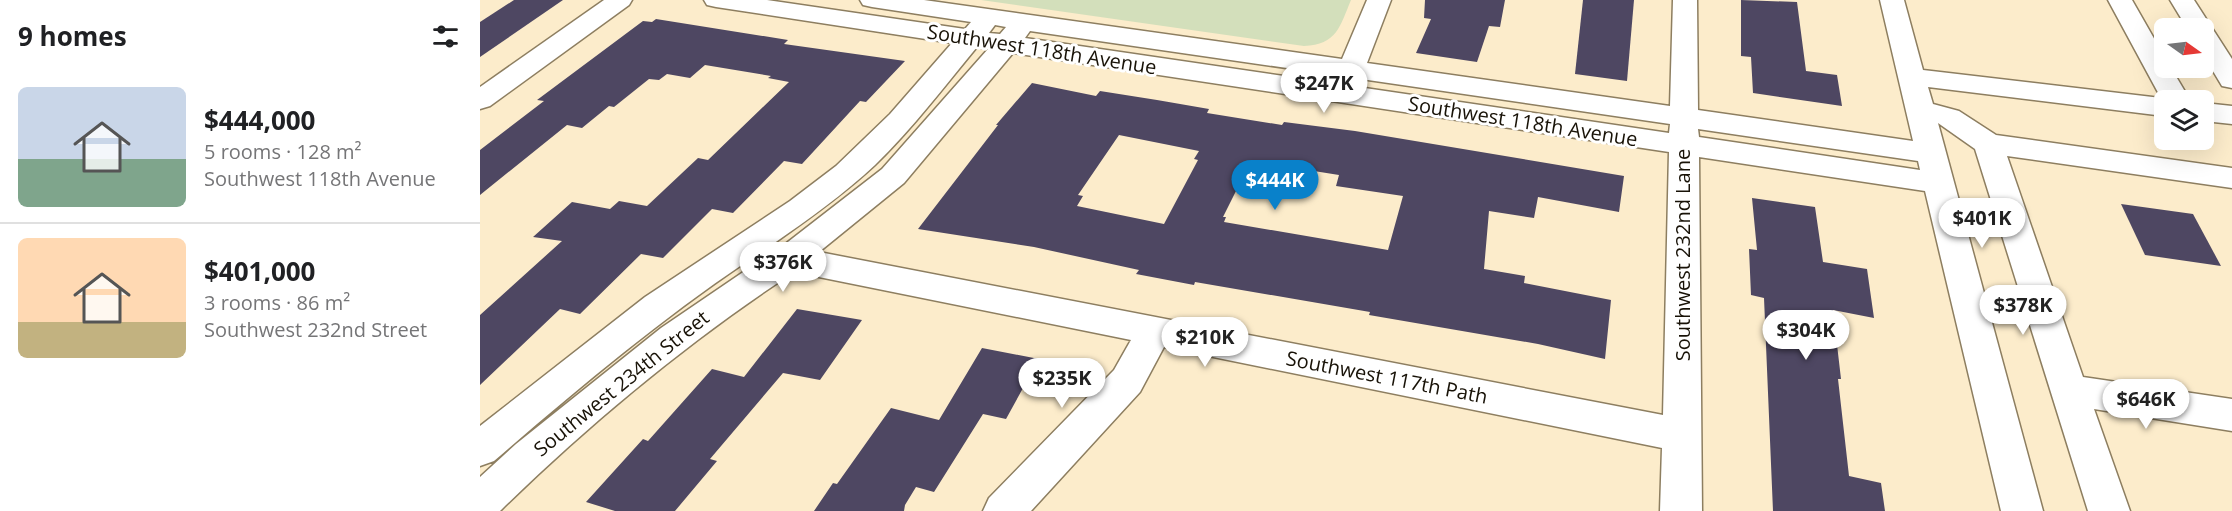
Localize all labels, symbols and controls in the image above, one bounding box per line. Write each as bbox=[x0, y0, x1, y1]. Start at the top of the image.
text: 9 homes bbox=[18, 18, 127, 54]
street label: Southwest 118th Avenue bbox=[925, 18, 1159, 80]
north arrow bbox=[2154, 18, 2214, 78]
map controls bbox=[2154, 18, 2214, 150]
icon: filters bbox=[429, 20, 462, 53]
pin: $247K bbox=[1282, 63, 1366, 114]
text: $247K bbox=[1294, 69, 1354, 96]
street label: Southwest 118th Avenue bbox=[1406, 90, 1640, 152]
button: layers bbox=[2154, 90, 2214, 150]
text: $444,000 bbox=[204, 102, 315, 138]
icon: home bbox=[66, 111, 138, 183]
text: 5 rooms · 128 m² bbox=[204, 138, 362, 165]
street label: Southwest 232nd Lane bbox=[1669, 149, 1696, 361]
pin: $444K bbox=[1233, 160, 1317, 211]
text: Southwest 118th Avenue bbox=[204, 165, 436, 192]
text: $444K bbox=[1245, 166, 1305, 193]
pin: $401K bbox=[1940, 198, 2024, 249]
text: $401K bbox=[1952, 204, 2012, 231]
pin: $376K bbox=[741, 242, 825, 293]
text: $376K bbox=[753, 248, 813, 275]
text: $401,000 bbox=[204, 253, 315, 289]
icon: home bbox=[66, 262, 138, 334]
pin: $378K bbox=[1981, 285, 2065, 336]
text: 3 rooms · 86 m² bbox=[204, 289, 350, 316]
text: $378K bbox=[1993, 291, 2053, 318]
street label: Southwest 234th Street bbox=[528, 304, 714, 462]
pin: $304K bbox=[1764, 310, 1848, 361]
text: Southwest 232nd Street bbox=[204, 316, 427, 343]
text: $304K bbox=[1776, 316, 1836, 343]
pin: $210K bbox=[1163, 317, 1247, 368]
text: $210K bbox=[1175, 323, 1235, 350]
street label: Southwest 117th Path bbox=[1284, 344, 1490, 410]
pin: $235K bbox=[1020, 358, 1104, 409]
text: $235K bbox=[1032, 364, 1092, 391]
pin: $646K bbox=[2104, 379, 2188, 430]
text: $646K bbox=[2116, 385, 2176, 412]

